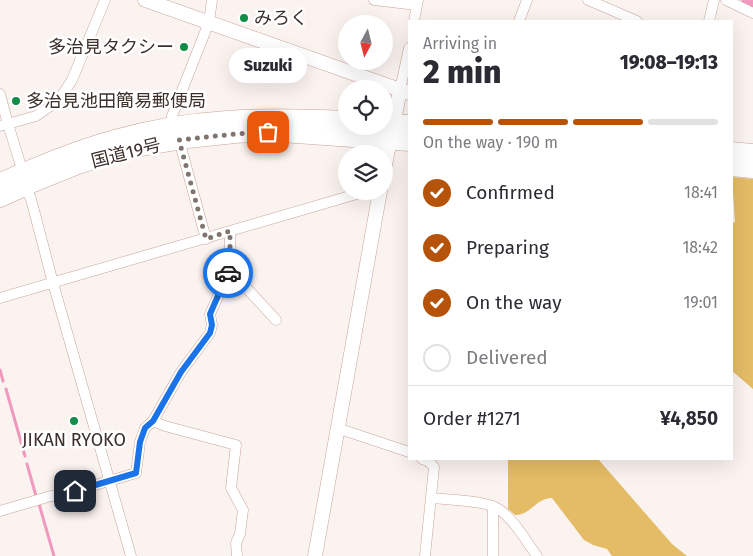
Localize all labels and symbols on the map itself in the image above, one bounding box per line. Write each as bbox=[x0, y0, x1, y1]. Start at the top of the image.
place label: みろく bbox=[254, 7, 308, 29]
marker: みろく bbox=[238, 12, 250, 24]
north arrow bbox=[338, 15, 392, 70]
place label: 多治見タクシー bbox=[48, 36, 174, 58]
marker: 多治見タクシー bbox=[178, 41, 190, 53]
callout: Suzuki bbox=[229, 47, 307, 82]
place label: 多治見池田簡易郵便局 bbox=[26, 90, 206, 112]
marker: 多治見池田簡易郵便局 bbox=[10, 95, 22, 107]
pin bbox=[247, 111, 289, 153]
street label: 国道19号 bbox=[89, 134, 163, 172]
courier bbox=[203, 248, 253, 298]
marker: JIKAN RYOKO bbox=[68, 415, 80, 427]
place label: JIKAN RYOKO bbox=[22, 429, 126, 451]
pin bbox=[54, 470, 96, 512]

